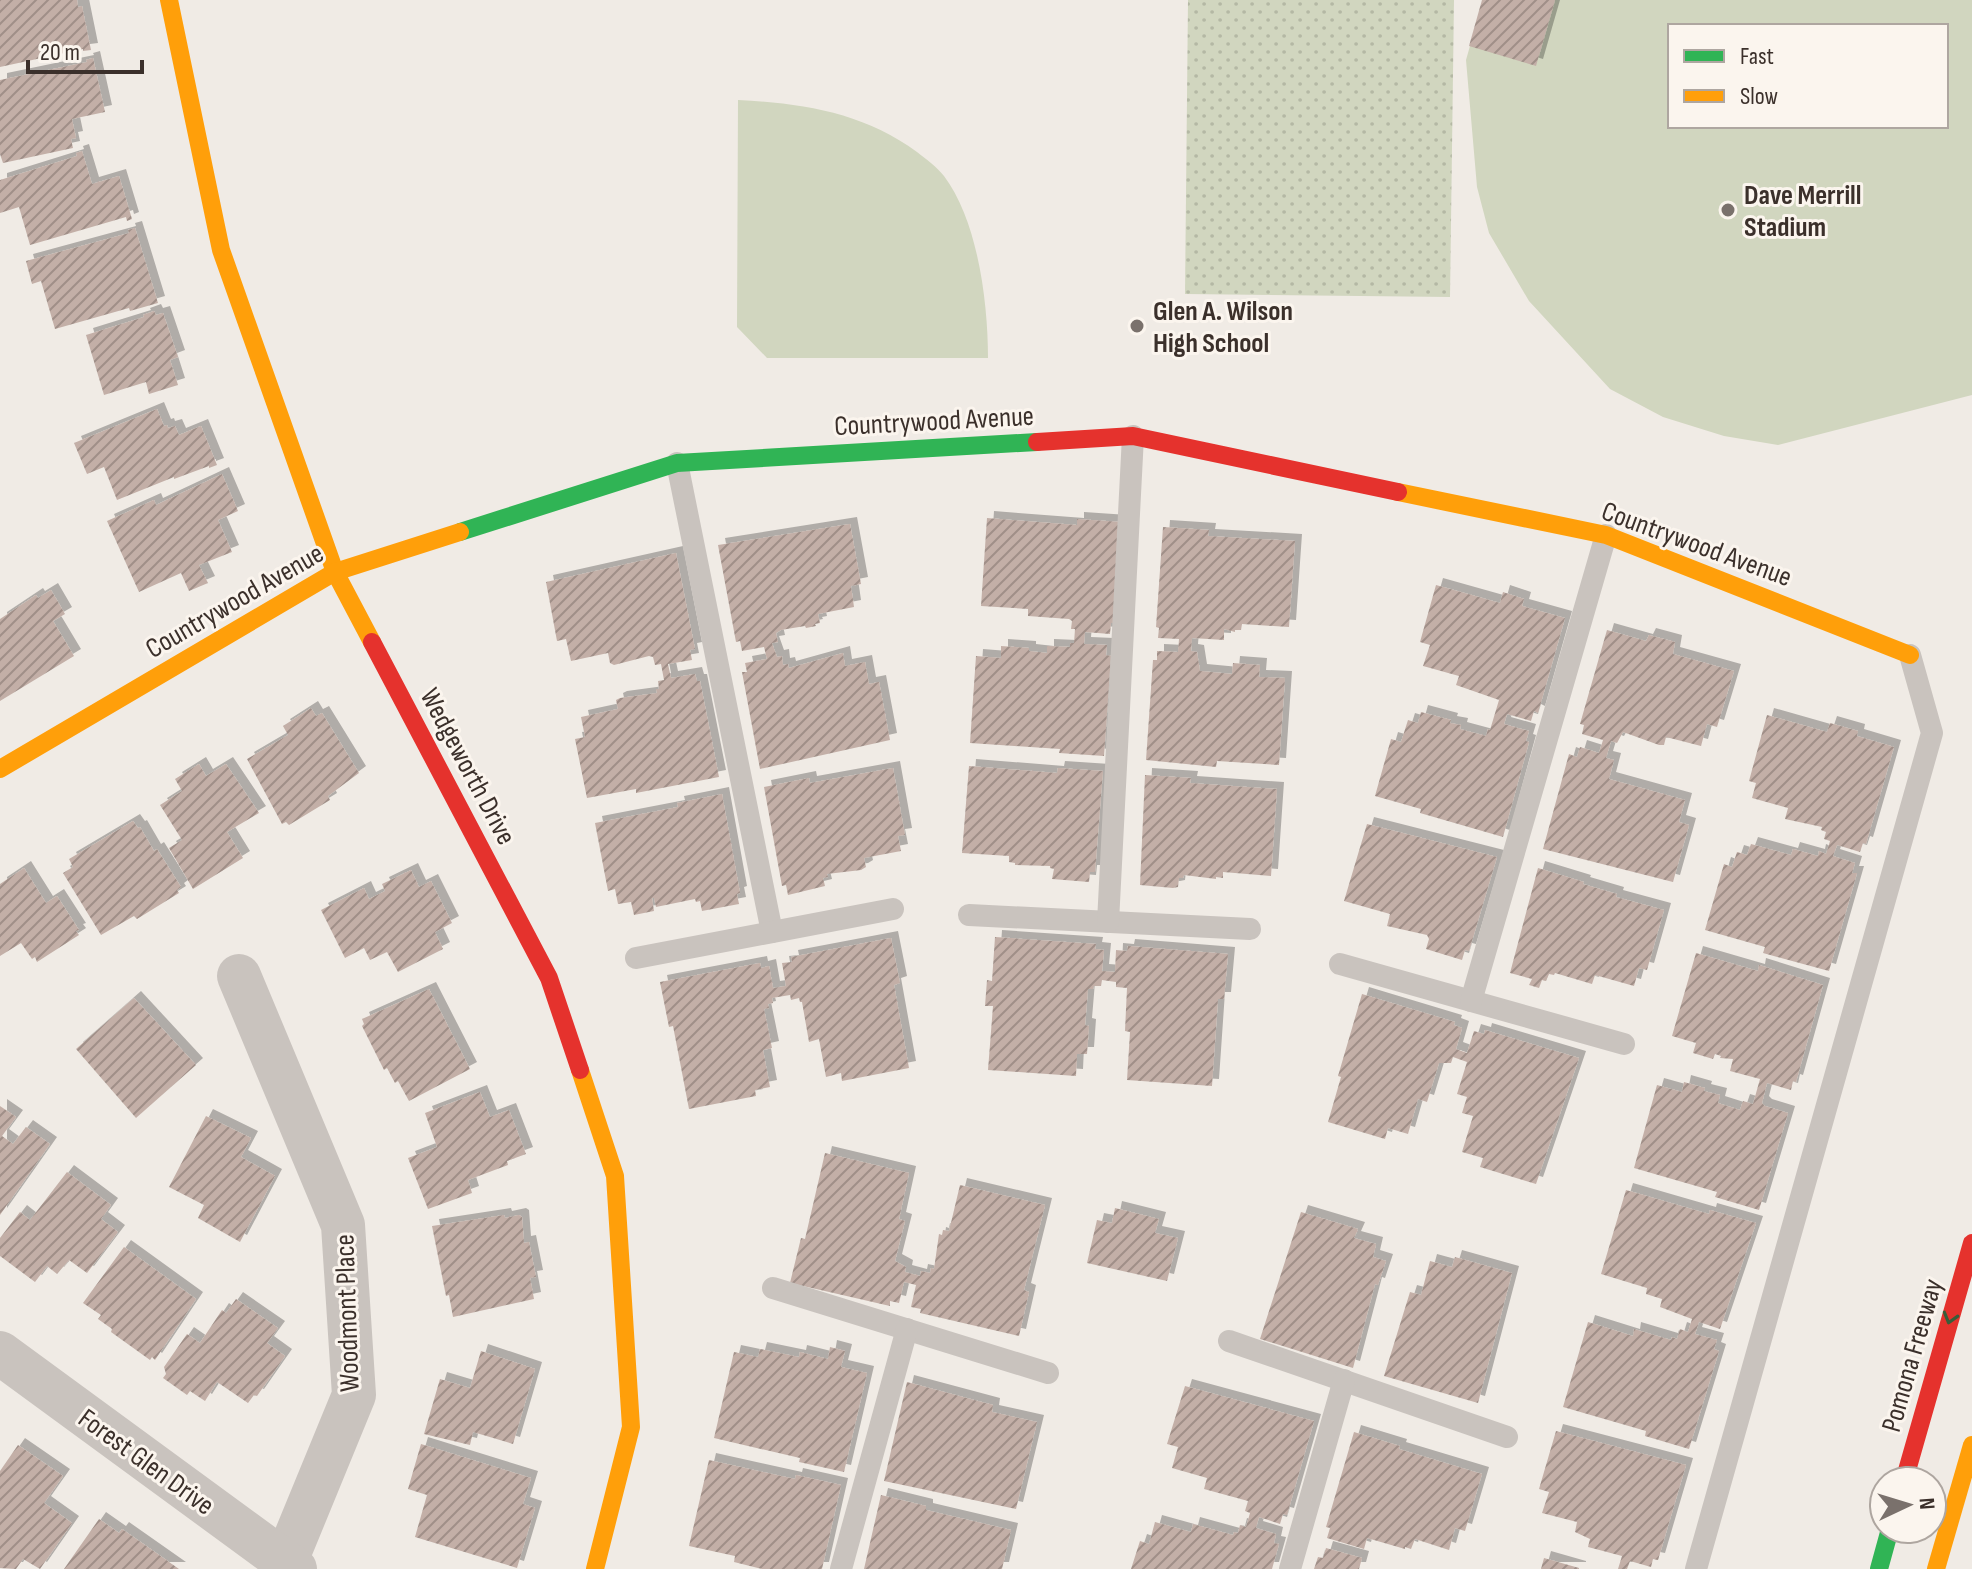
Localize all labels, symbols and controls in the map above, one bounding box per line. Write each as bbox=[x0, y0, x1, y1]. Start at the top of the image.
scale bar bbox=[28, 24, 142, 74]
legend bbox=[1668, 24, 1948, 128]
text: 20 m bbox=[40, 38, 80, 67]
text: Fast bbox=[1740, 42, 1774, 71]
text: Slow bbox=[1740, 82, 1778, 111]
place label: Dave Merrill Stadium bbox=[1744, 179, 1861, 244]
marker: Dave Merrill Stadium bbox=[1719, 201, 1737, 219]
place label: Glen A. Wilson High School bbox=[1153, 295, 1293, 360]
marker: Glen A. Wilson High School bbox=[1128, 317, 1146, 335]
street label: Countrywood Avenue bbox=[833, 400, 1035, 443]
street label: Countrywood Avenue bbox=[1597, 495, 1796, 594]
street label: Countrywood Avenue bbox=[140, 537, 330, 666]
street label: Wedgeworth Drive bbox=[413, 683, 523, 851]
street label: Woodmont Place bbox=[328, 1234, 367, 1392]
street label: Pomona Freeway bbox=[1875, 1275, 1950, 1436]
one-way arrow bbox=[1943, 1311, 1960, 1325]
street label: Forest Glen Drive bbox=[72, 1402, 220, 1522]
north arrow bbox=[1868, 1465, 1948, 1545]
text: N bbox=[1913, 1497, 1940, 1511]

